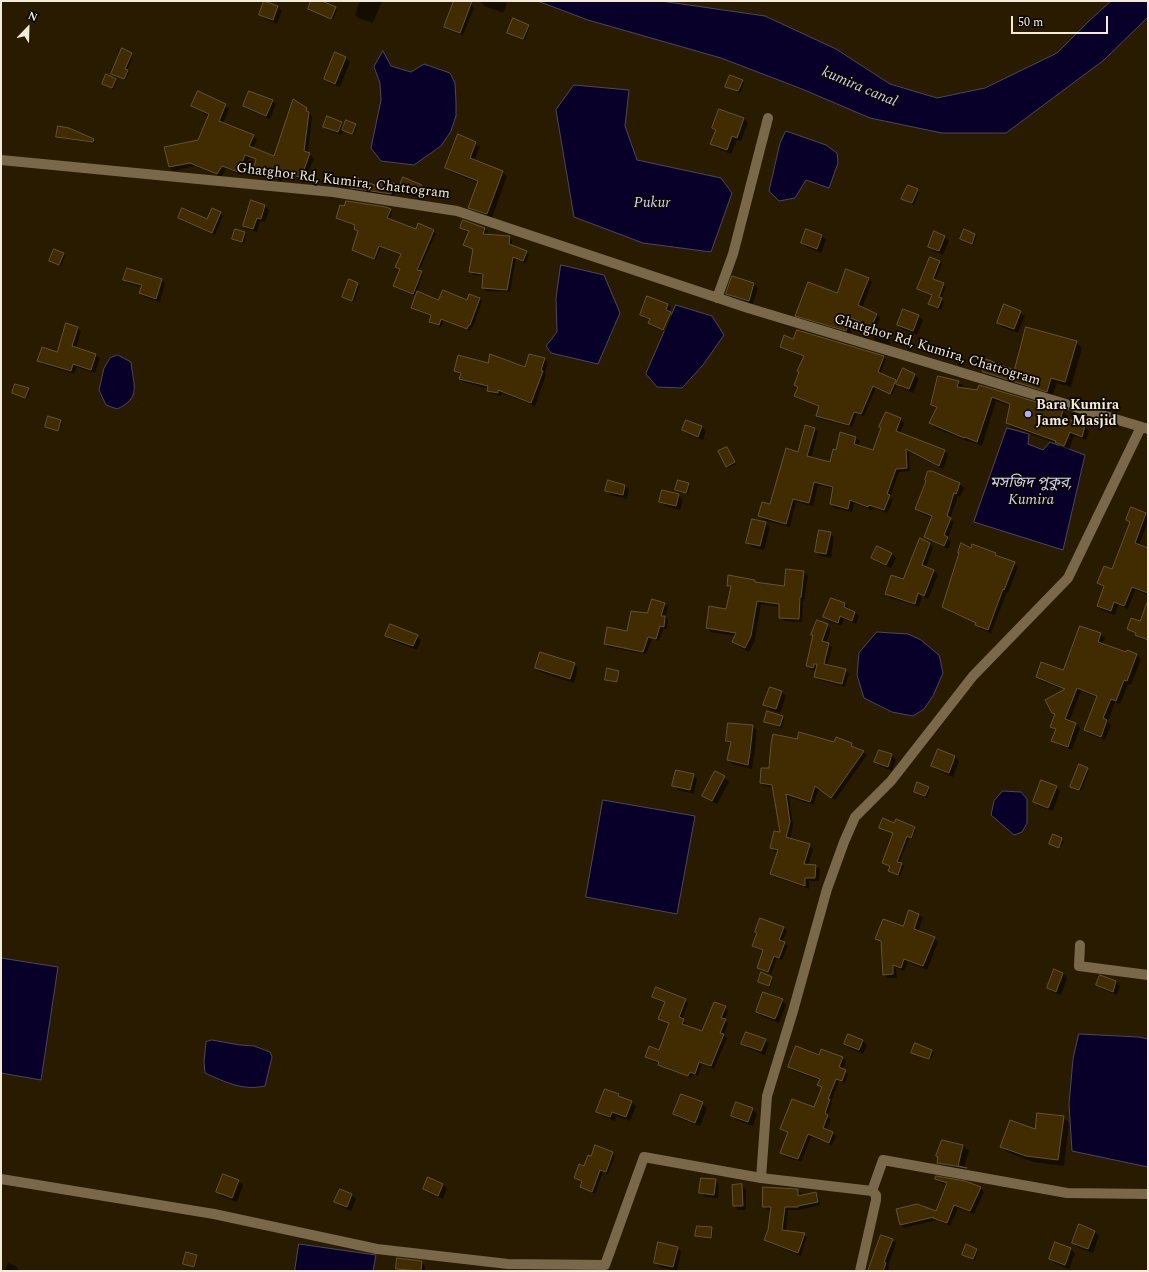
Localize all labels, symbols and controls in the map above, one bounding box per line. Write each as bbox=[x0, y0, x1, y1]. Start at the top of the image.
text: N bbox=[25, 7, 40, 26]
north arrow bbox=[8, 8, 48, 48]
scale bar bbox=[1013, 8, 1110, 34]
text: 50 m bbox=[1018, 13, 1043, 32]
water label: kumira canal bbox=[819, 64, 899, 112]
street label: Ghatghor Rd, Kumira, Chattogram bbox=[235, 161, 451, 203]
water label: Pukur bbox=[633, 195, 671, 213]
street label: Ghatghor Rd, Kumira, Chattogram bbox=[832, 312, 1042, 390]
place label: Bara Kumira Jame Masjid bbox=[1036, 398, 1119, 430]
marker: Bara Kumira Jame Masjid bbox=[1023, 409, 1033, 419]
water label: মসজিদ পুকুর, Kumira bbox=[990, 475, 1072, 510]

